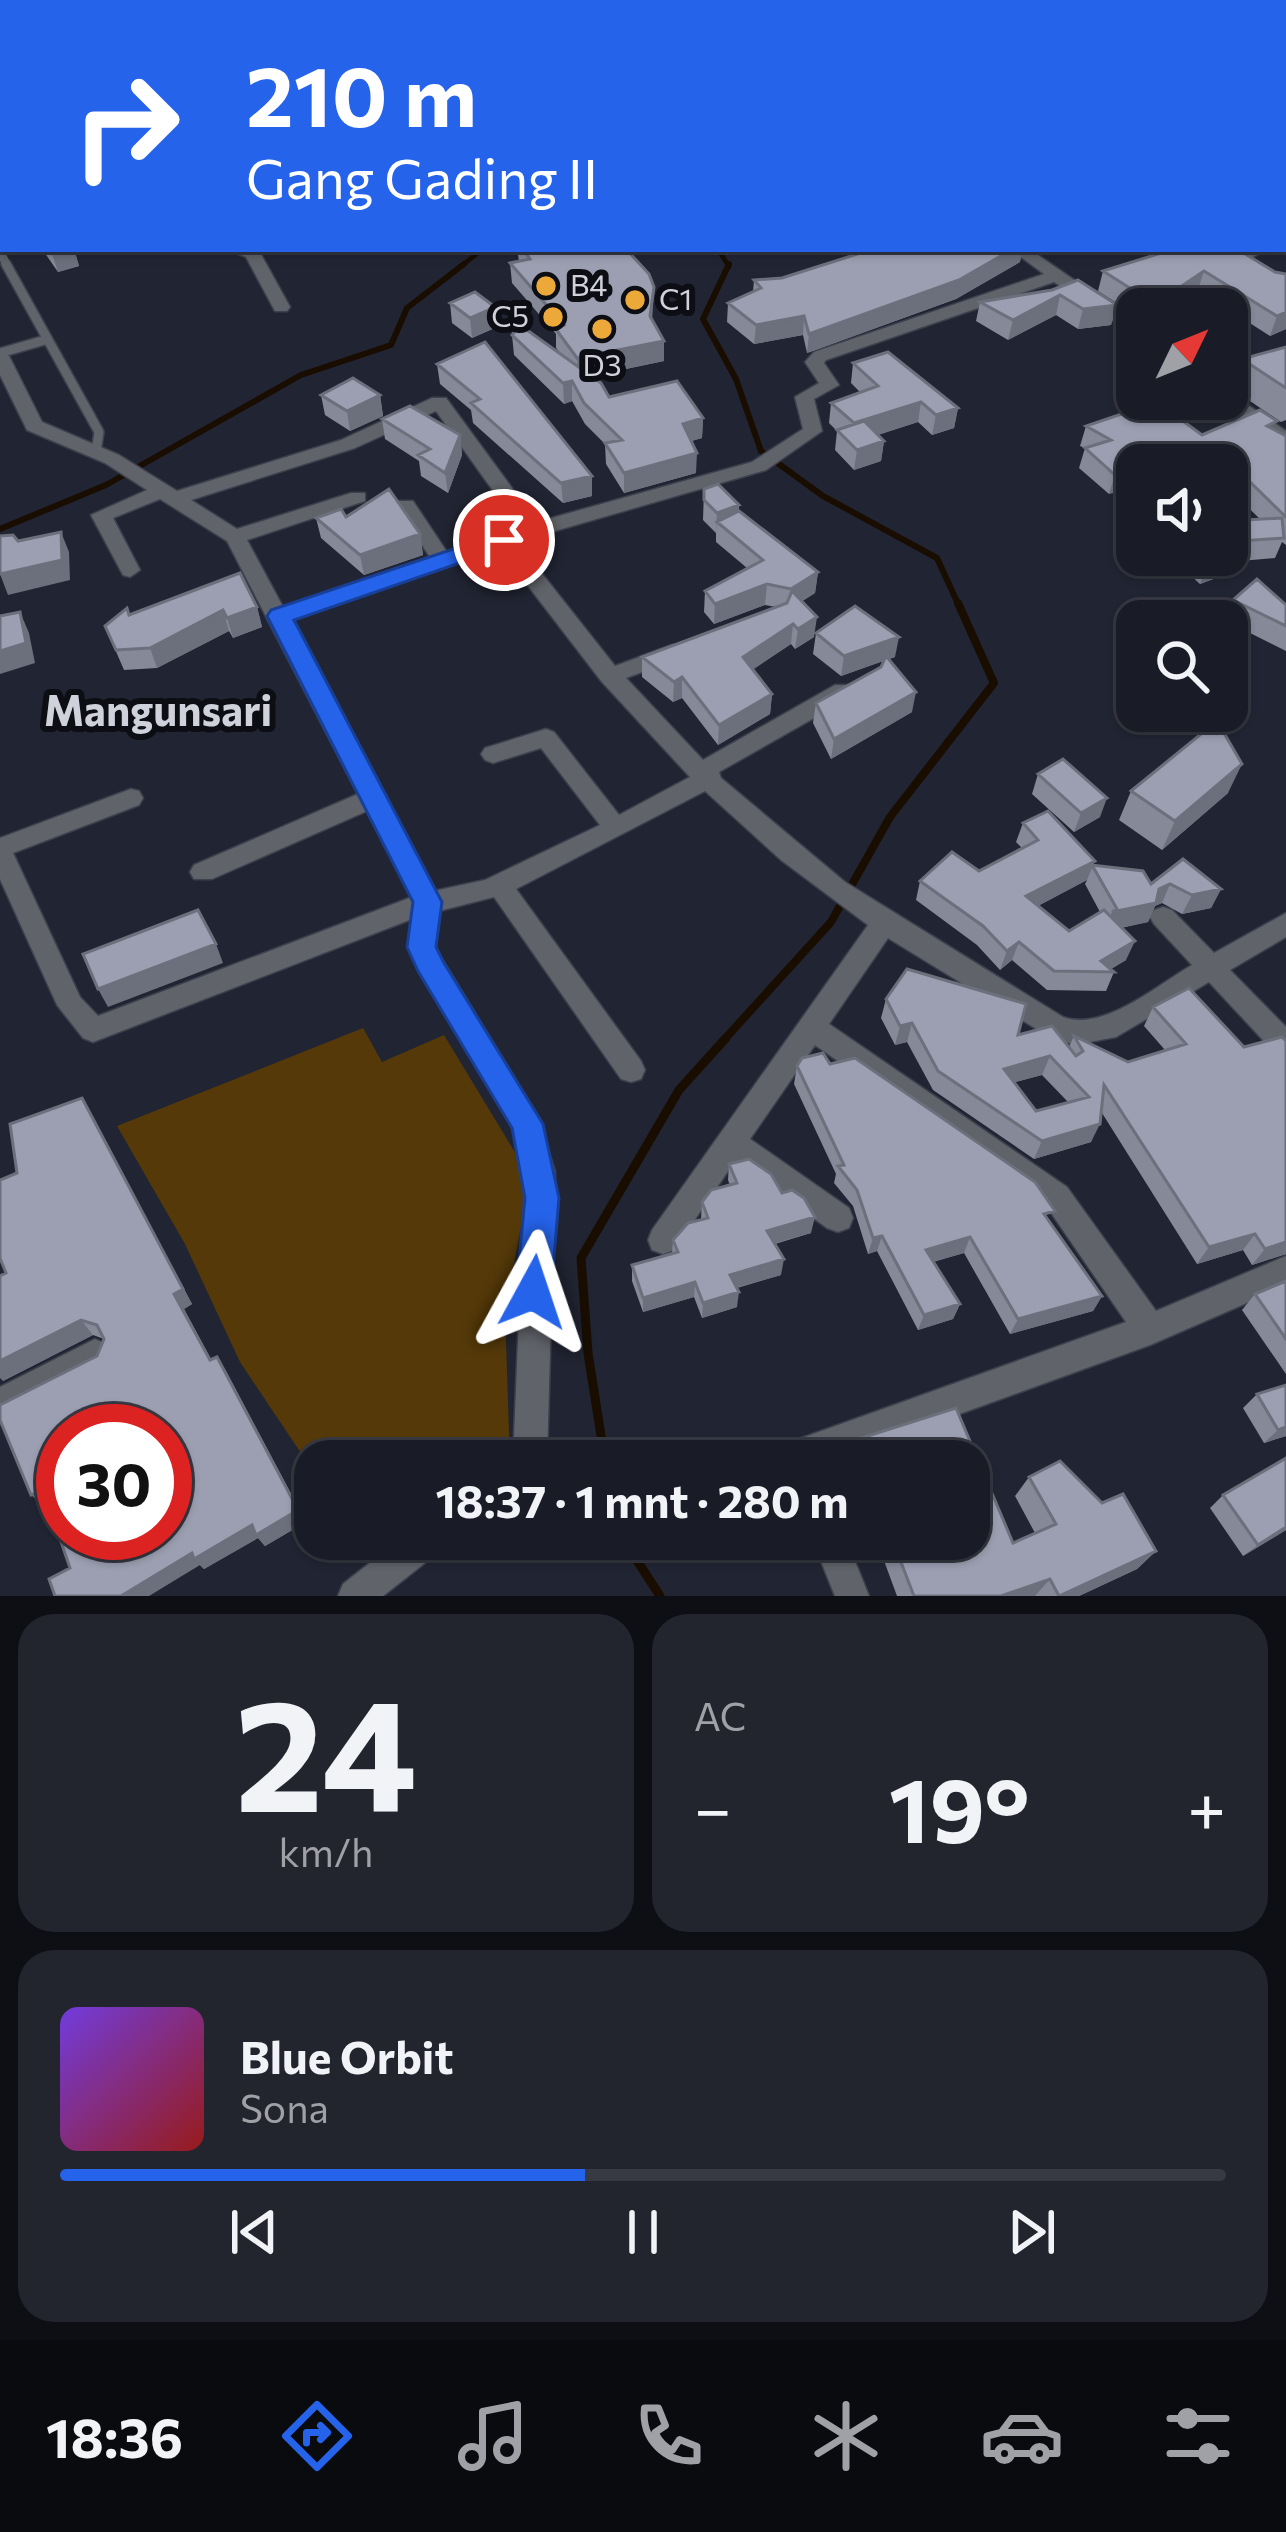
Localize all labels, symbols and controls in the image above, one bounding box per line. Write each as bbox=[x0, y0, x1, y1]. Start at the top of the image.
text: 210 m bbox=[246, 42, 477, 144]
icon: right bbox=[48, 48, 204, 204]
text: Gang Gading II bbox=[246, 144, 598, 210]
place label: B4 bbox=[570, 265, 607, 302]
marker: B4 bbox=[533, 273, 559, 299]
place label: C1 bbox=[659, 279, 692, 316]
marker: C1 bbox=[622, 287, 648, 313]
north arrow bbox=[1116, 288, 1248, 420]
map controls bbox=[1116, 288, 1248, 732]
place label: C5 bbox=[491, 296, 529, 333]
marker: C5 bbox=[540, 304, 566, 330]
marker: D3 bbox=[589, 316, 615, 342]
place label: D3 bbox=[582, 345, 622, 382]
button: sound bbox=[1116, 444, 1248, 576]
pin bbox=[453, 489, 555, 591]
icon: arrive bbox=[471, 507, 537, 573]
button: search bbox=[1116, 600, 1248, 732]
district label: Mangunsari bbox=[44, 683, 272, 735]
position arrow bbox=[470, 1229, 596, 1355]
speed limit sign: 30 bbox=[36, 1404, 192, 1560]
text: 18:37 · 1 mnt · 280 m bbox=[436, 1472, 849, 1527]
text: 24 bbox=[235, 1653, 417, 1844]
text: AC bbox=[694, 1691, 746, 1739]
text: 19° bbox=[889, 1751, 1030, 1862]
text: − bbox=[694, 1766, 732, 1847]
text: + bbox=[1187, 1766, 1226, 1847]
text: km/h bbox=[279, 1827, 373, 1875]
text: Blue Orbit bbox=[240, 2028, 453, 2083]
text: Sona bbox=[240, 2083, 329, 2131]
icon: previous bbox=[221, 2199, 287, 2265]
icon: pause bbox=[610, 2199, 676, 2265]
icon: next bbox=[999, 2199, 1065, 2265]
icon: directions bbox=[275, 2394, 359, 2478]
icon: music bbox=[451, 2394, 535, 2478]
icon: phone bbox=[627, 2394, 711, 2478]
icon: climate bbox=[804, 2394, 888, 2478]
icon: car bbox=[980, 2394, 1064, 2478]
icon: filters bbox=[1156, 2394, 1240, 2478]
text: 18:36 bbox=[46, 2403, 183, 2469]

